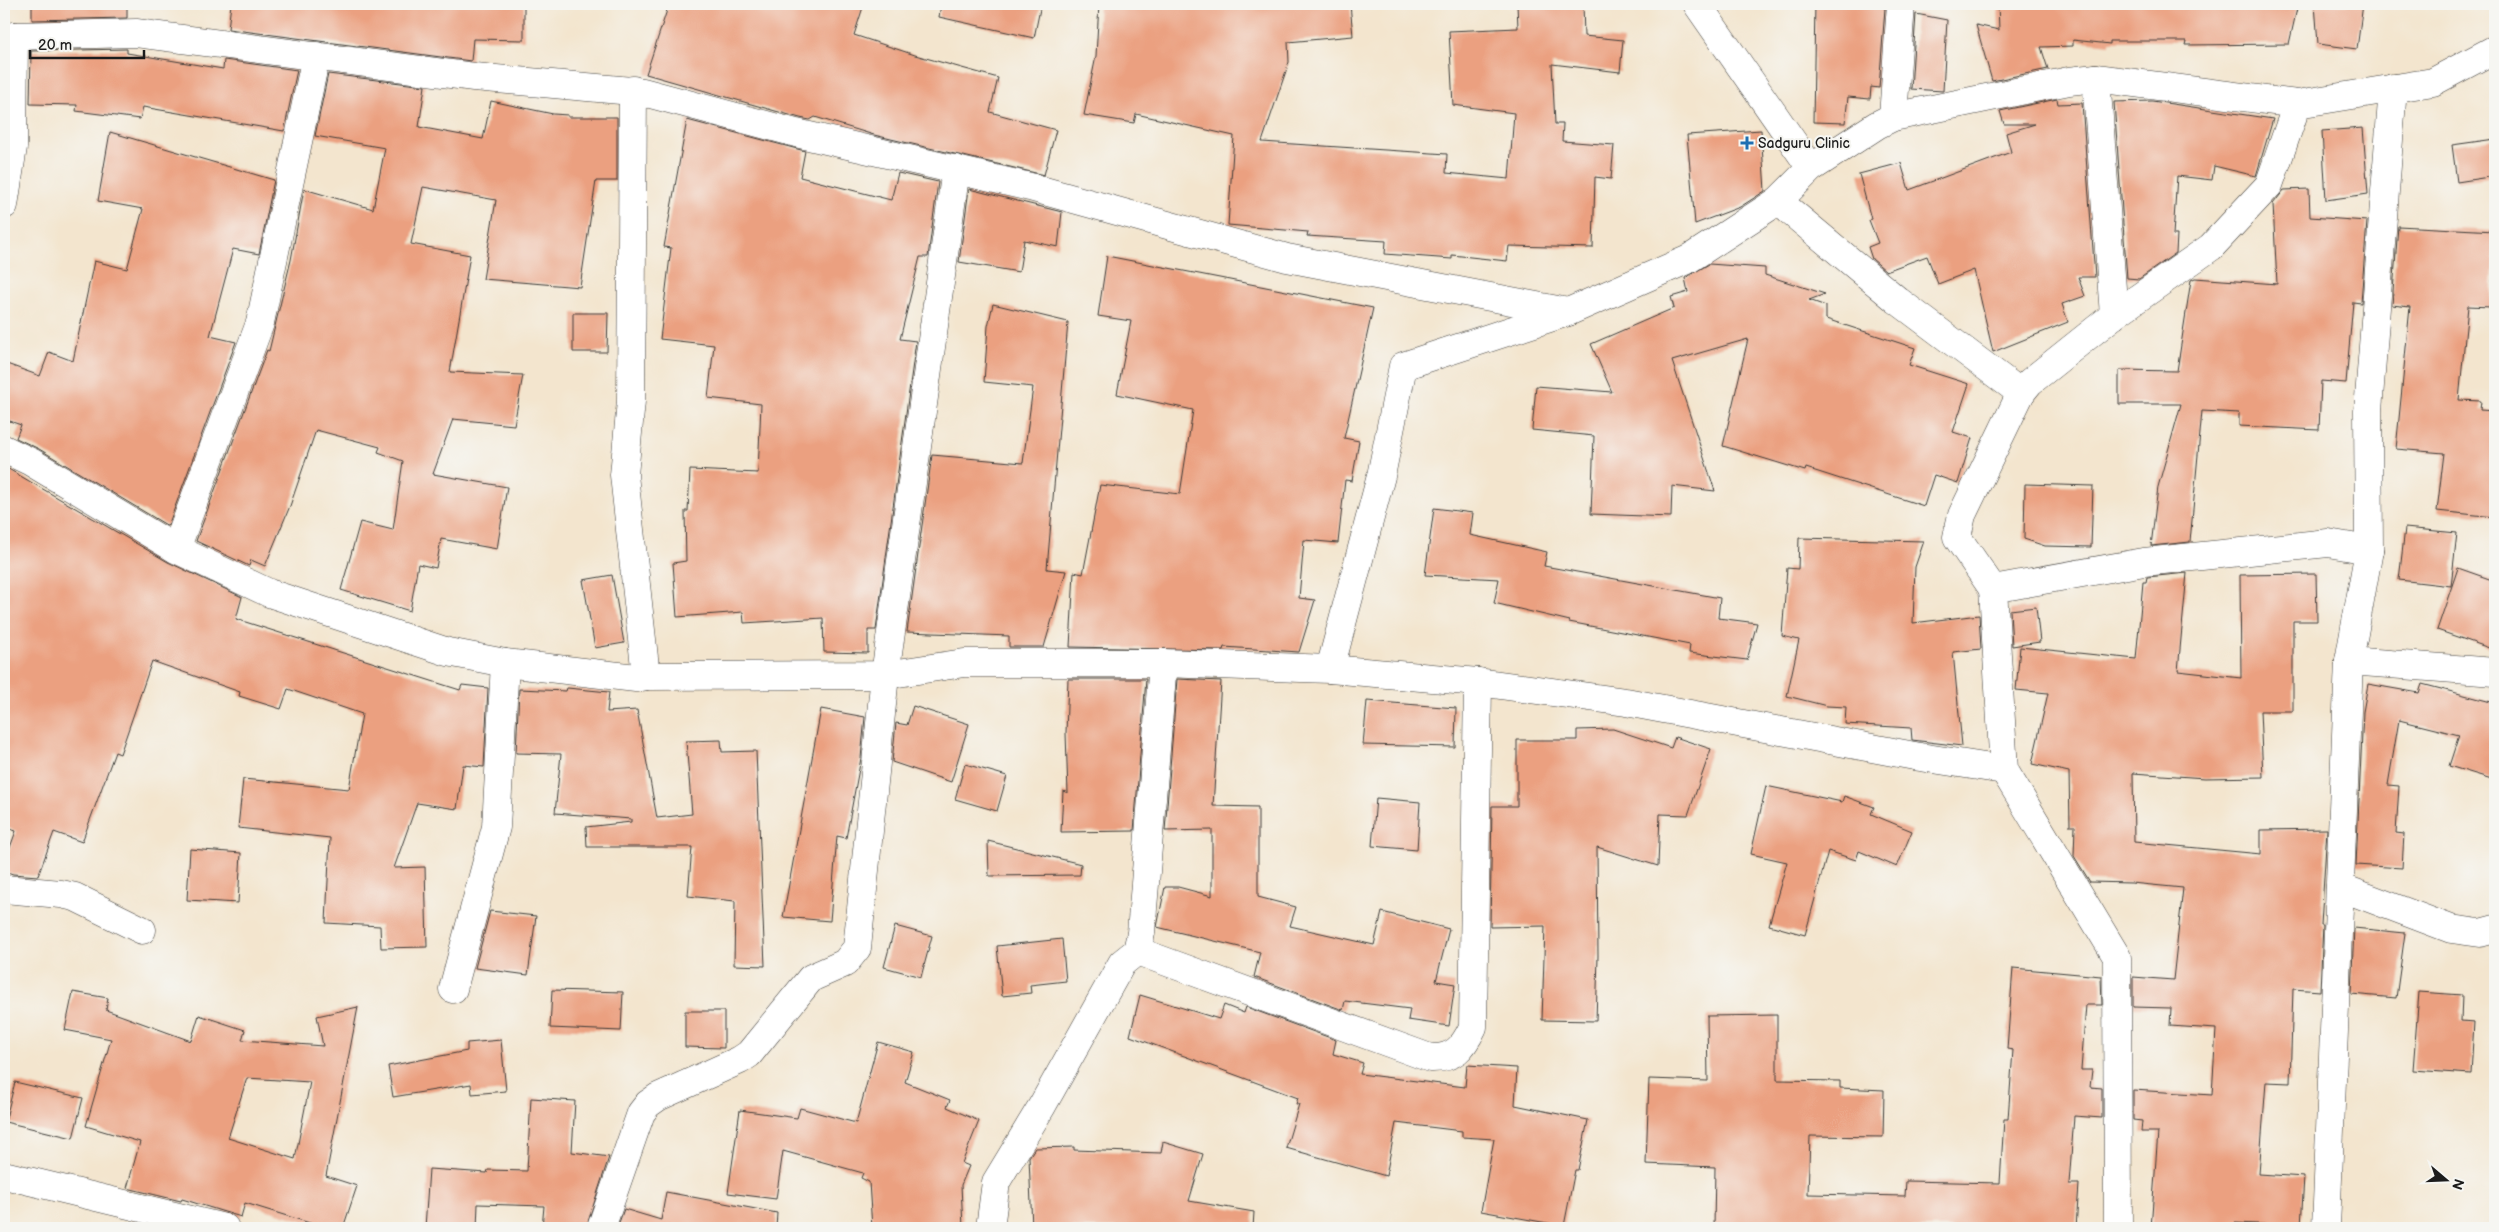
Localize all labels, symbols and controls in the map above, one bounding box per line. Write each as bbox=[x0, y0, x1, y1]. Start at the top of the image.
scale bar bbox=[30, 28, 144, 60]
text: 20 m bbox=[38, 36, 72, 55]
place label: Sadguru Clinic bbox=[1758, 135, 1850, 152]
marker: Sadguru Clinic bbox=[1740, 136, 1754, 150]
north arrow bbox=[2422, 1154, 2472, 1204]
text: N bbox=[2448, 1176, 2468, 1192]

